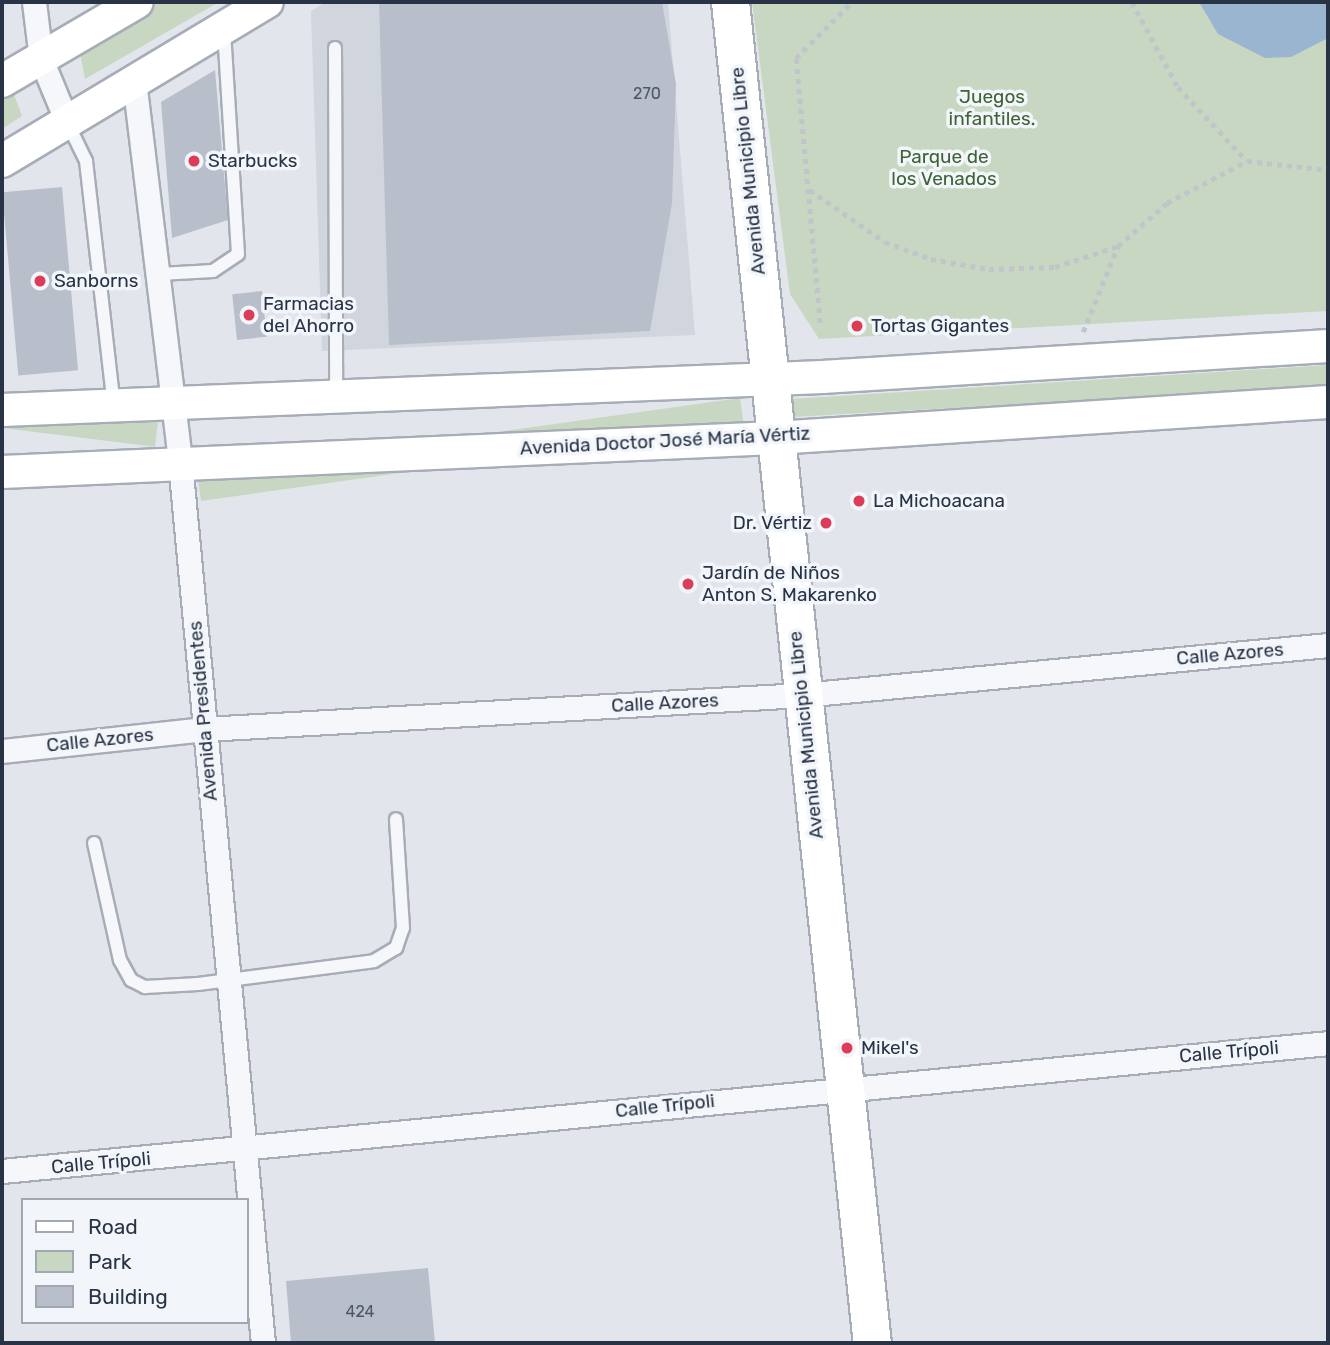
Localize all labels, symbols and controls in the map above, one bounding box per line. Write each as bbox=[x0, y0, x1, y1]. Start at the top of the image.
street label: Avenida Municipio Libre bbox=[726, 66, 770, 276]
house number: 270 bbox=[633, 84, 661, 104]
park label: Juegos infantiles. bbox=[949, 86, 1035, 130]
park label: Parque de los Venados bbox=[891, 146, 997, 190]
place label: Starbucks bbox=[208, 150, 297, 172]
marker: Starbucks bbox=[186, 153, 202, 169]
place label: Sanborns bbox=[54, 270, 138, 292]
marker: Sanborns bbox=[32, 273, 48, 289]
place label: Farmacias del Ahorro bbox=[263, 293, 355, 337]
marker: Farmacias del Ahorro bbox=[241, 307, 257, 323]
place label: Tortas Gigantes bbox=[871, 315, 1009, 337]
marker: Tortas Gigantes bbox=[849, 318, 865, 334]
street label: Avenida Doctor José María Vértiz bbox=[519, 422, 811, 460]
place label: La Michoacana bbox=[873, 490, 1005, 512]
marker: La Michoacana bbox=[851, 493, 867, 509]
place label: Dr. Vértiz bbox=[732, 512, 812, 534]
marker: Dr. Vértiz bbox=[818, 515, 834, 531]
place label: Jardín de Niños Anton S. Makarenko bbox=[702, 562, 877, 606]
marker: Jardín de Niños Anton S. Makarenko bbox=[680, 576, 696, 592]
street label: Avenida Presidentes bbox=[184, 620, 222, 802]
street label: Avenida Municipio Libre bbox=[784, 630, 828, 840]
street label: Calle Azores bbox=[1175, 638, 1285, 670]
street label: Calle Azores bbox=[610, 689, 720, 717]
street label: Calle Azores bbox=[45, 723, 155, 757]
street label: Calle Trípoli bbox=[1178, 1036, 1280, 1068]
place label: Mikel's bbox=[861, 1037, 919, 1059]
marker: Mikel's bbox=[839, 1040, 855, 1056]
street label: Calle Trípoli bbox=[614, 1089, 716, 1123]
street label: Calle Trípoli bbox=[50, 1147, 152, 1179]
legend bbox=[21, 1198, 248, 1324]
text: Road bbox=[88, 1214, 138, 1239]
text: Park bbox=[88, 1249, 132, 1274]
text: Building bbox=[88, 1284, 168, 1309]
house number: 424 bbox=[345, 1302, 375, 1322]

